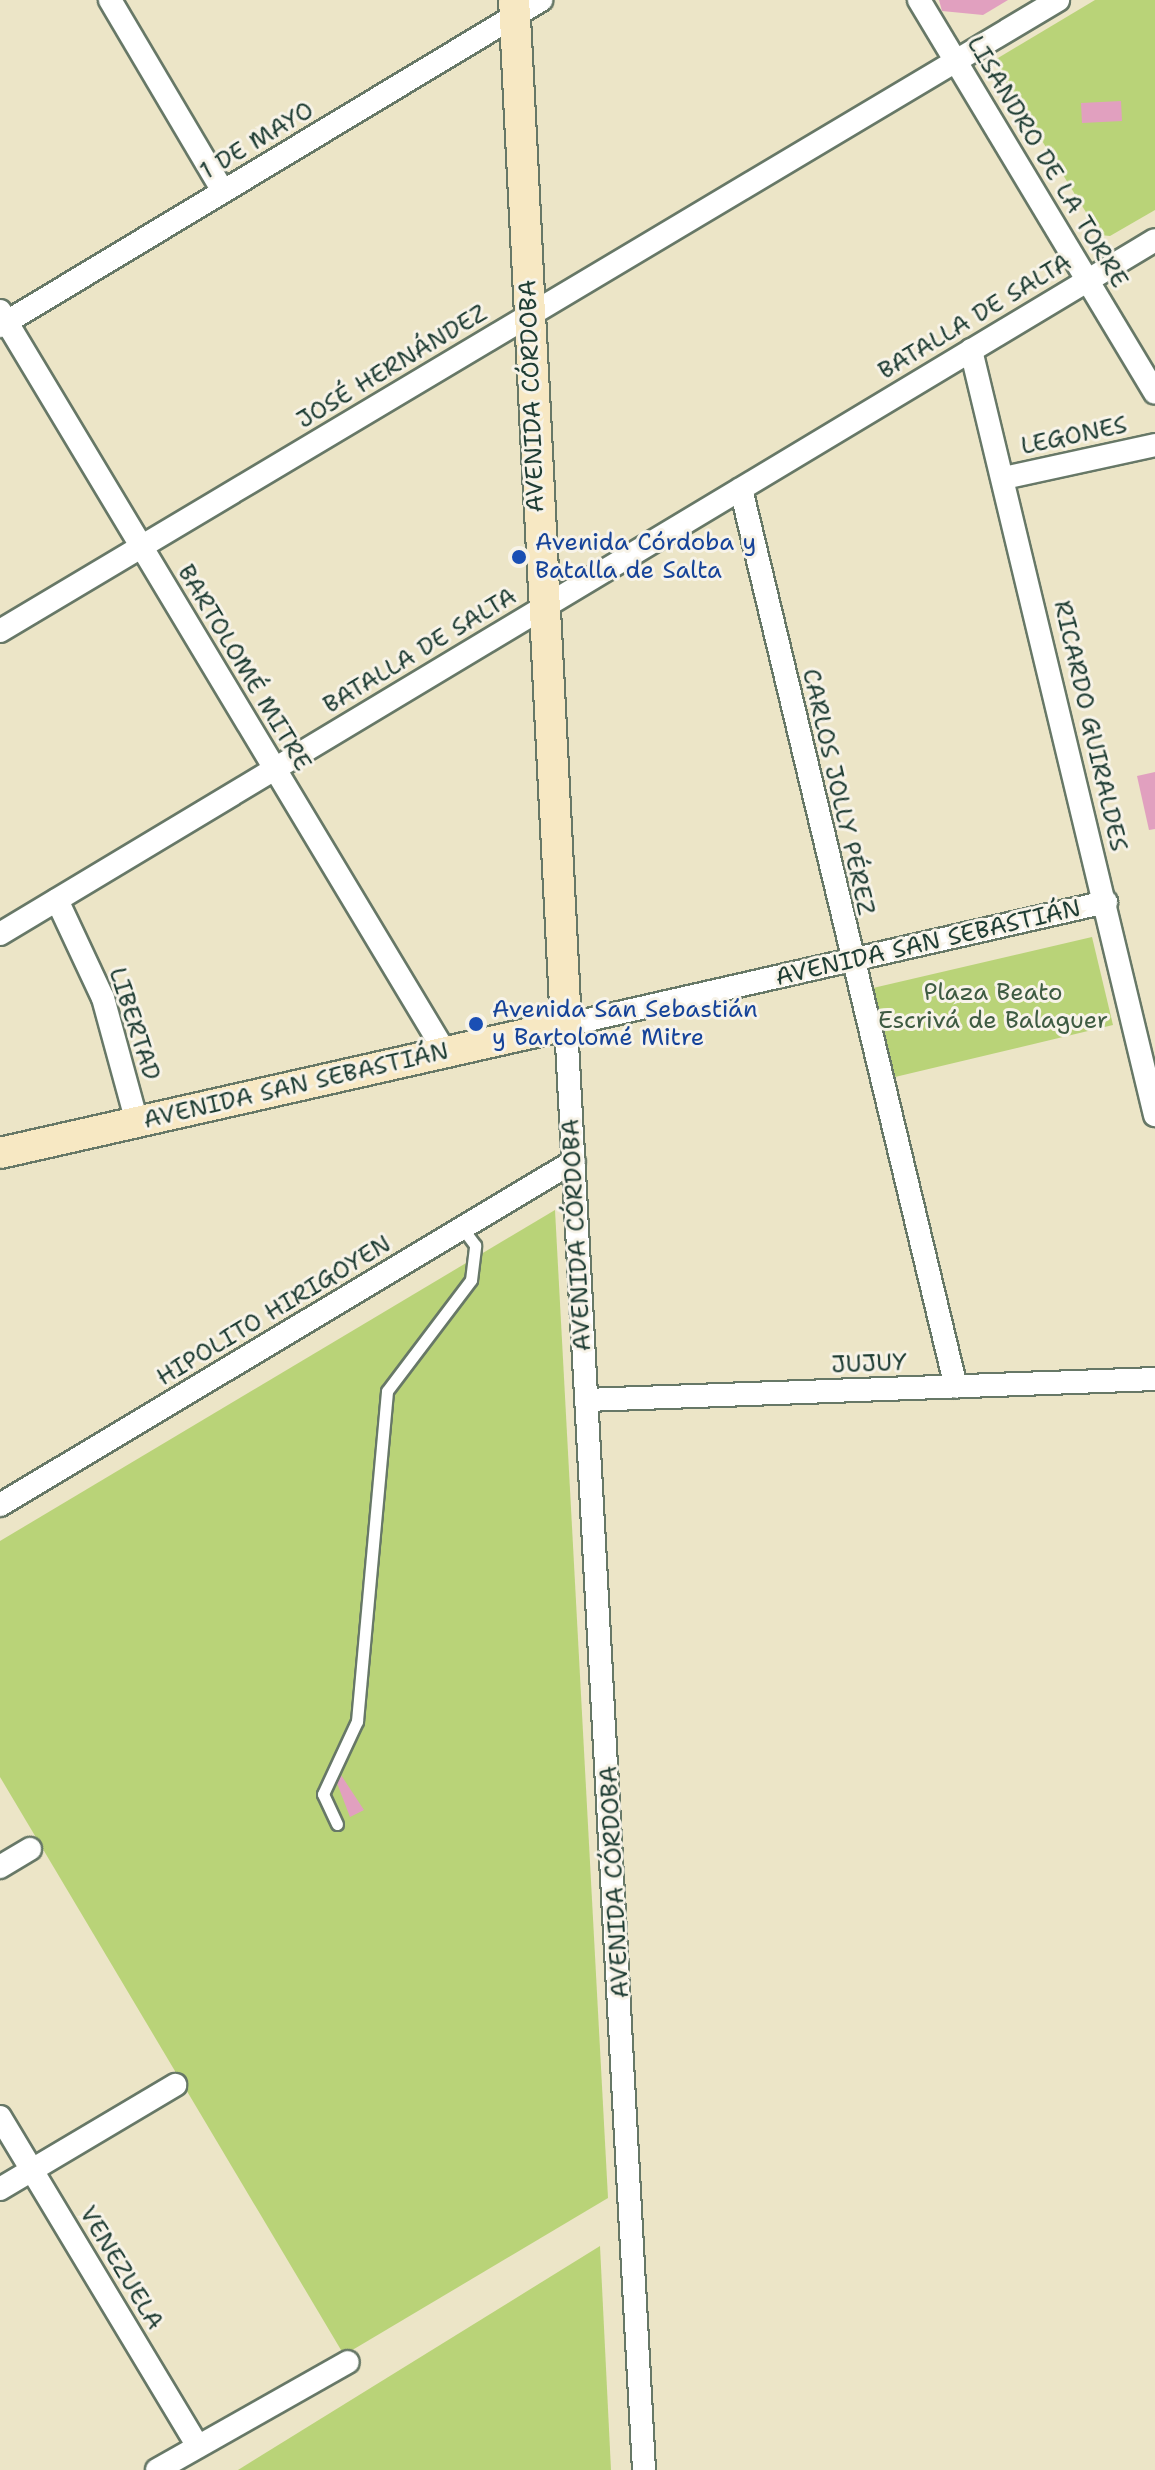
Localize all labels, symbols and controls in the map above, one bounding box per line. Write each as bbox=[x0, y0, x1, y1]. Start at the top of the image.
street label: LISANDRO DE LA TORRE bbox=[960, 31, 1134, 293]
street label: 1 DE MAYO bbox=[195, 96, 319, 186]
street label: BATALLA DE SALTA bbox=[873, 248, 1077, 386]
street label: AVENIDA CÓRDOBA bbox=[514, 279, 550, 513]
street label: JOSÉ HERNÁNDEZ bbox=[292, 299, 492, 435]
street label: LEGONES bbox=[1018, 411, 1130, 461]
place label: Avenida Córdoba y Batalla de Salta bbox=[535, 529, 756, 585]
marker: Avenida Córdoba y Batalla de Salta bbox=[510, 548, 528, 566]
street label: BARTOLOMÉ MITRE bbox=[171, 560, 317, 776]
street label: BATALLA DE SALTA bbox=[318, 582, 522, 720]
street label: RICARDO GUIRALDES bbox=[1047, 598, 1133, 854]
street label: CARLOS JOLLY PÉREZ bbox=[796, 666, 880, 918]
street label: AVENIDA SAN SEBASTIÁN bbox=[773, 894, 1083, 992]
street label: LIBERTAD bbox=[102, 964, 166, 1084]
park label: Plaza Beato Escrivá de Balaguer bbox=[878, 979, 1108, 1035]
place label: Avenida San Sebastián y Bartolomé Mitre bbox=[492, 996, 758, 1052]
marker: Avenida San Sebastián y Bartolomé Mitre bbox=[467, 1015, 485, 1033]
street label: AVENIDA SAN SEBASTIÁN bbox=[141, 1037, 451, 1135]
street label: AVENIDA CÓRDOBA bbox=[557, 1118, 597, 1352]
street label: HIPOLITO HIRIGOYEN bbox=[152, 1230, 396, 1392]
street label: JUJUY bbox=[831, 1348, 907, 1380]
street label: AVENIDA CÓRDOBA bbox=[595, 1765, 635, 1999]
street label: VENEZUELA bbox=[73, 2201, 169, 2335]

